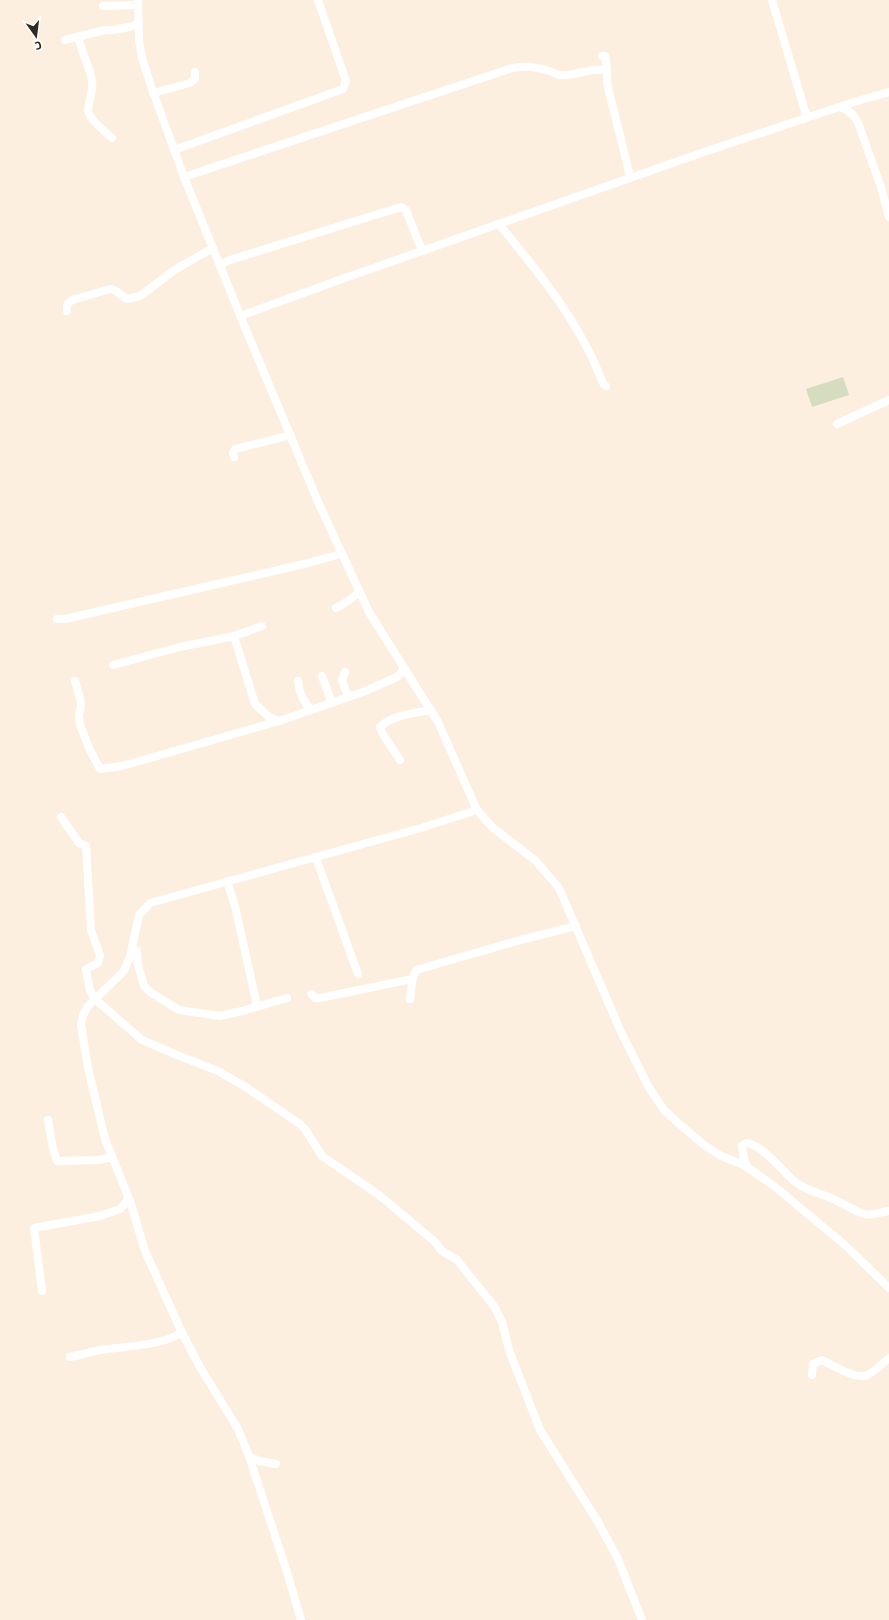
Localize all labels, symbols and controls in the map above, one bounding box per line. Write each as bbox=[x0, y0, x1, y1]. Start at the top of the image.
north arrow bbox=[16, 16, 56, 56]
text: С bbox=[33, 39, 43, 53]

